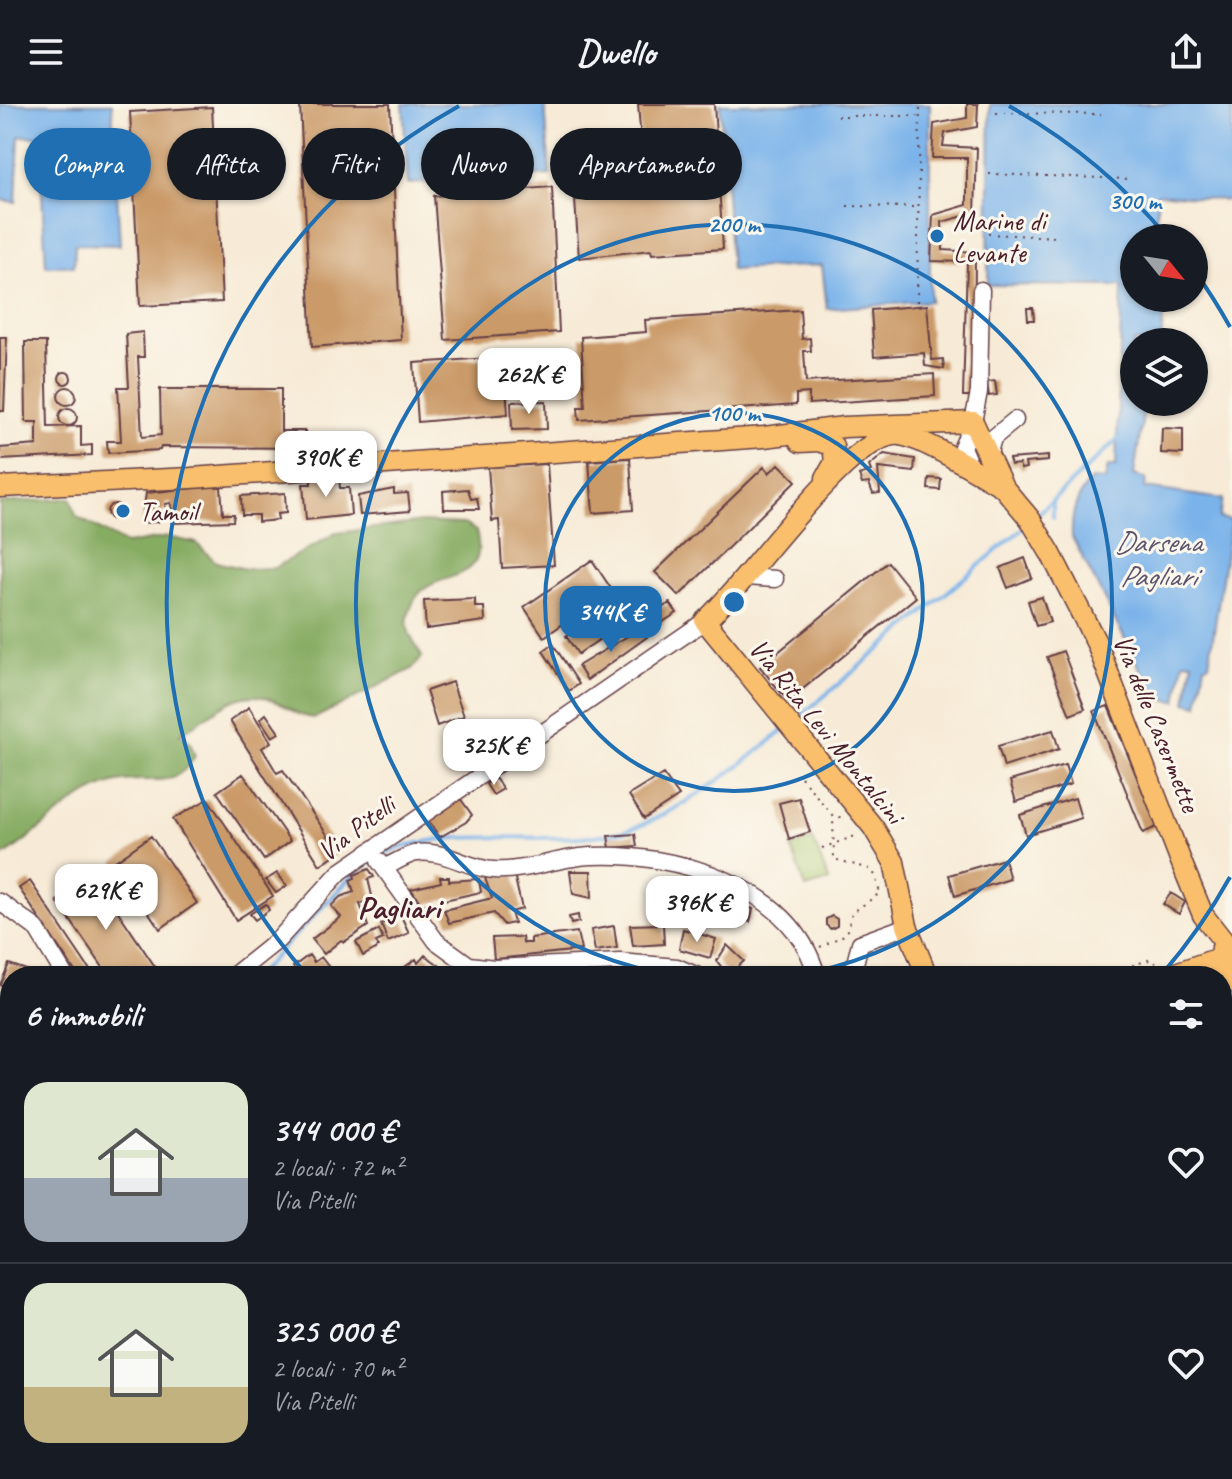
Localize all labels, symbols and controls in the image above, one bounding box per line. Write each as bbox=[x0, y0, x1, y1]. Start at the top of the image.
text: Dwello bbox=[577, 29, 655, 75]
icon: menu bbox=[24, 30, 68, 74]
icon: share bbox=[1164, 30, 1208, 74]
chip: Compra bbox=[24, 128, 151, 200]
chip: Affitta bbox=[167, 128, 286, 200]
chip: Filtri bbox=[302, 128, 405, 200]
chip: Nuovo bbox=[421, 128, 534, 200]
chip: Appartamento bbox=[550, 128, 742, 200]
text: 300 m bbox=[1109, 186, 1163, 216]
place label: Marine di Levante bbox=[953, 203, 1049, 270]
text: 200 m bbox=[708, 209, 762, 239]
north arrow bbox=[1120, 224, 1208, 312]
map controls bbox=[1120, 224, 1208, 416]
marker: Marine di Levante bbox=[928, 227, 946, 245]
button: layers bbox=[1120, 328, 1208, 416]
pin: 262K € bbox=[464, 348, 594, 416]
text: 262K € bbox=[496, 357, 562, 390]
text: 100 m bbox=[708, 398, 762, 428]
pin: 390K € bbox=[261, 431, 391, 499]
text: 390K € bbox=[293, 440, 359, 473]
place label: Tamoil bbox=[139, 494, 202, 529]
marker: Tamoil bbox=[114, 502, 132, 520]
water label: Darsena Pagliari bbox=[1114, 523, 1205, 595]
pin: 344K € bbox=[546, 586, 676, 654]
centre of rings bbox=[720, 588, 748, 616]
text: 344K € bbox=[578, 595, 644, 628]
street label: Via delle Casermette bbox=[1106, 629, 1209, 818]
street label: Via Rita Levi Montalcini bbox=[742, 631, 915, 834]
pin: 325K € bbox=[429, 719, 559, 787]
text: 325K € bbox=[461, 728, 527, 761]
street label: Via Pitelli bbox=[310, 785, 405, 869]
pin: 629K € bbox=[41, 864, 171, 932]
text: 629K € bbox=[73, 873, 139, 906]
pin: 396K € bbox=[632, 876, 762, 944]
text: 396K € bbox=[664, 885, 730, 918]
district label: Pagliari bbox=[358, 887, 444, 928]
icon: filters bbox=[1164, 992, 1208, 1036]
text: 6 immobili bbox=[24, 993, 142, 1036]
text: 344 000 € bbox=[272, 1108, 396, 1151]
icon: home bbox=[88, 1114, 184, 1210]
icon: heart bbox=[1164, 1140, 1208, 1184]
text: 2 locali · 72 m² bbox=[272, 1151, 402, 1184]
text: Via Pitelli bbox=[272, 1184, 354, 1217]
text: 325 000 € bbox=[272, 1309, 395, 1352]
icon: home bbox=[88, 1315, 184, 1411]
icon: heart bbox=[1164, 1341, 1208, 1385]
text: 2 locali · 70 m² bbox=[272, 1352, 402, 1385]
text: Via Pitelli bbox=[272, 1385, 354, 1418]

